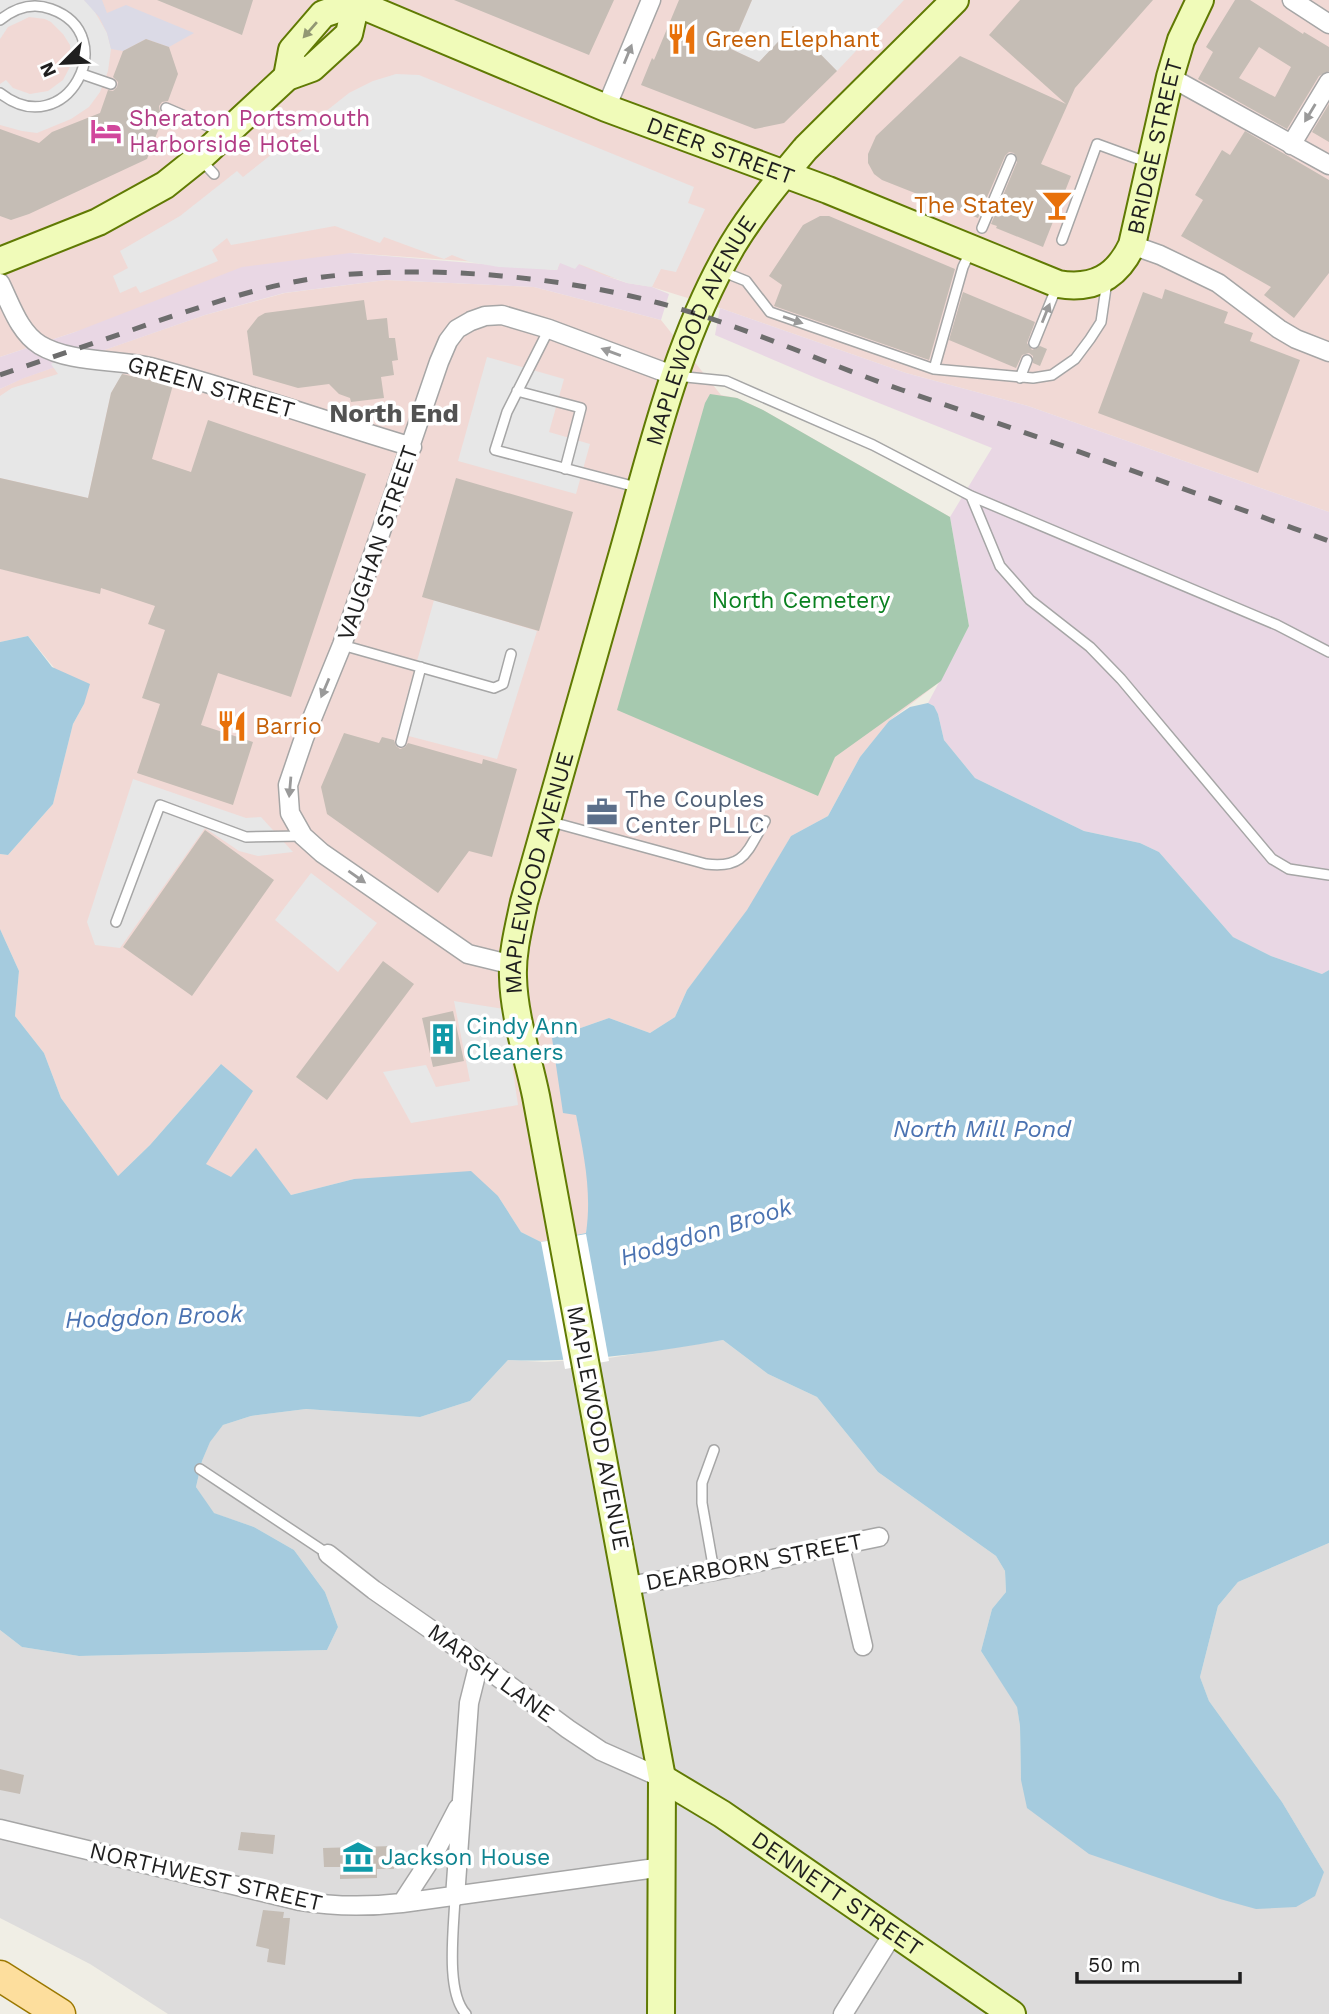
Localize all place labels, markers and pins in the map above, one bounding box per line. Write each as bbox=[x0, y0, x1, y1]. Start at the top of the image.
restaurant icon: Green Elephant bbox=[665, 22, 699, 56]
place label: Green Elephant bbox=[705, 26, 880, 53]
place label: Sheraton Portsmouth Harborside Hotel bbox=[129, 105, 370, 158]
hotel icon: Sheraton Portsmouth Harborside Hotel bbox=[89, 114, 123, 148]
bar icon: The Statey bbox=[1040, 188, 1074, 222]
place label: The Statey bbox=[914, 192, 1034, 219]
restaurant icon: Barrio bbox=[215, 709, 249, 743]
place label: Barrio bbox=[255, 713, 322, 740]
place label: The Couples Center PLLC bbox=[625, 786, 765, 839]
office icon: The Couples Center PLLC bbox=[585, 795, 619, 829]
place label: Cindy Ann Cleaners bbox=[466, 1013, 578, 1066]
building icon: Cindy Ann Cleaners bbox=[426, 1022, 460, 1056]
museum icon: Jackson House bbox=[341, 1840, 375, 1874]
place label: Jackson House bbox=[381, 1844, 550, 1871]

